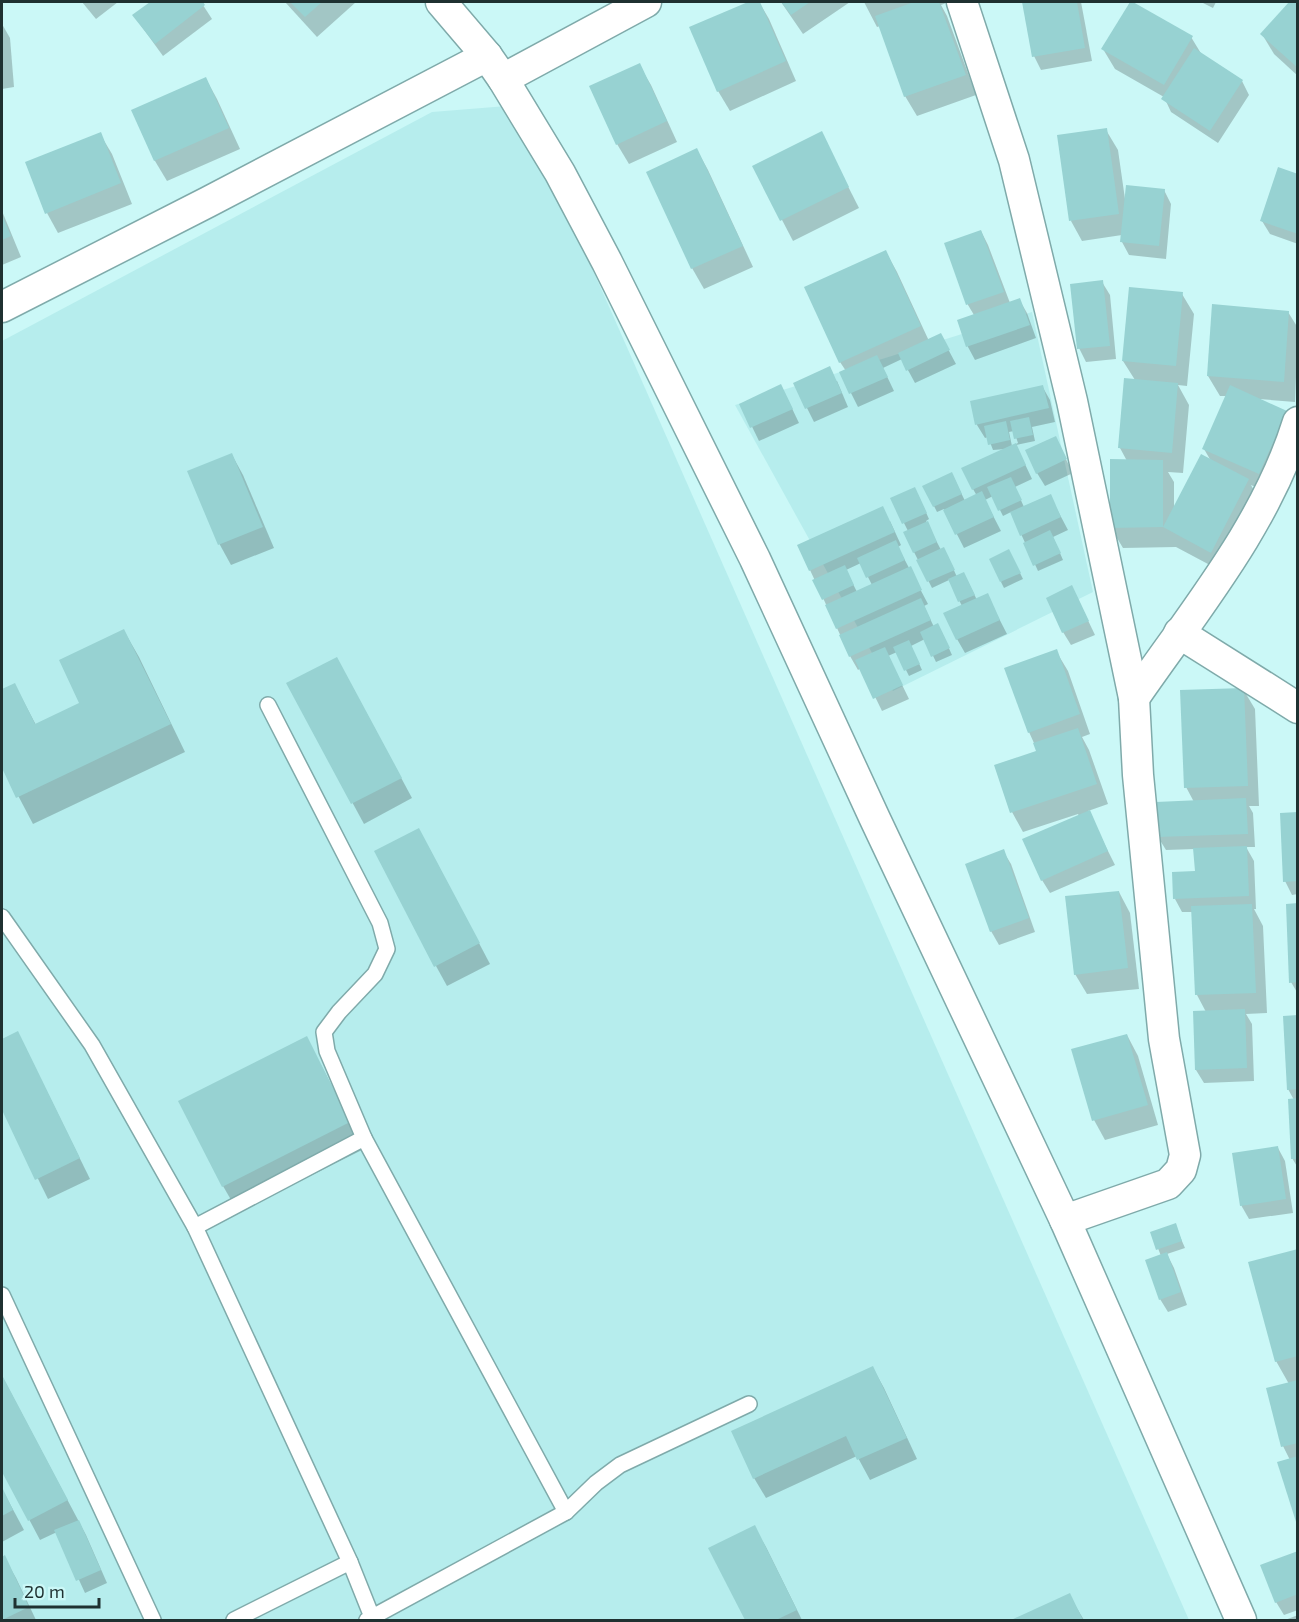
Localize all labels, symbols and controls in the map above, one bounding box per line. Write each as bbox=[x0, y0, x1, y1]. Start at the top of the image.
scale bar bbox=[15, 1571, 99, 1609]
text: 20 m bbox=[24, 1580, 65, 1602]

